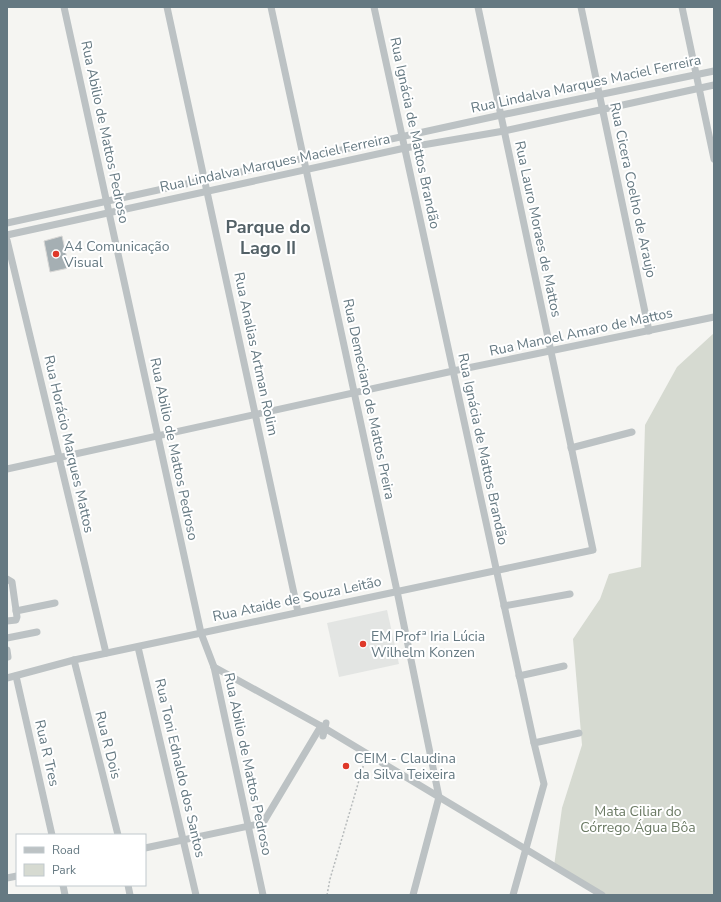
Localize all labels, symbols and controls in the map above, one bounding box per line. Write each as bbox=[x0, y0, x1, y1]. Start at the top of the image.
street label: Rua Ignácia de Mattos Brandão bbox=[385, 35, 445, 231]
street label: Rua Abilio de Mattos Pedroso bbox=[76, 39, 134, 225]
street label: Rua Lindalva Marques Maciel Ferreira bbox=[469, 50, 703, 118]
street label: Rua Cicera Coelho de Araujo bbox=[605, 100, 661, 280]
street label: Rua Lindalva Marques Maciel Ferreira bbox=[158, 129, 392, 197]
street label: Rua Lauro Moraes de Mattos bbox=[510, 139, 566, 319]
district label: Parque do Lago II bbox=[225, 215, 311, 260]
place label: A4 Comunicação Visual bbox=[63, 237, 170, 272]
marker: A4 Comunicação Visual bbox=[51, 249, 61, 259]
street label: Rua Analias Artman Rolim bbox=[229, 270, 283, 438]
street label: Rua Demeciano de Mattos Preira bbox=[338, 297, 400, 501]
street label: Rua Manoel Amaro de Mattos bbox=[487, 303, 675, 361]
street label: Rua Ignácia de Mattos Brandão bbox=[453, 351, 513, 547]
street label: Rua Horácio Marques Mattos bbox=[39, 353, 99, 535]
street label: Rua Abilio de Mattos Pedroso bbox=[145, 356, 203, 542]
street label: Rua Ataide de Souza Leitão bbox=[211, 572, 383, 626]
place label: EM Profª Iria Lúcia Wilhelm Konzen bbox=[371, 627, 485, 662]
marker: EM Profª Iria Lúcia Wilhelm Konzen bbox=[358, 639, 368, 649]
street label: Rua Abilio de Mattos Pedroso bbox=[219, 671, 277, 857]
street label: Rua Toni Ednaldo dos Santos bbox=[150, 677, 210, 860]
street label: Rua R Dois bbox=[90, 709, 126, 781]
street label: Rua R Tres bbox=[30, 718, 64, 788]
place label: CEIM - Claudina da Silva Teixeira bbox=[354, 749, 456, 784]
marker: CEIM - Claudina da Silva Teixeira bbox=[341, 761, 351, 771]
park label: Mata Ciliar do Córrego Água Bôa bbox=[580, 802, 696, 837]
legend bbox=[16, 834, 146, 886]
text: Road bbox=[52, 842, 80, 858]
text: Park bbox=[52, 862, 77, 878]

